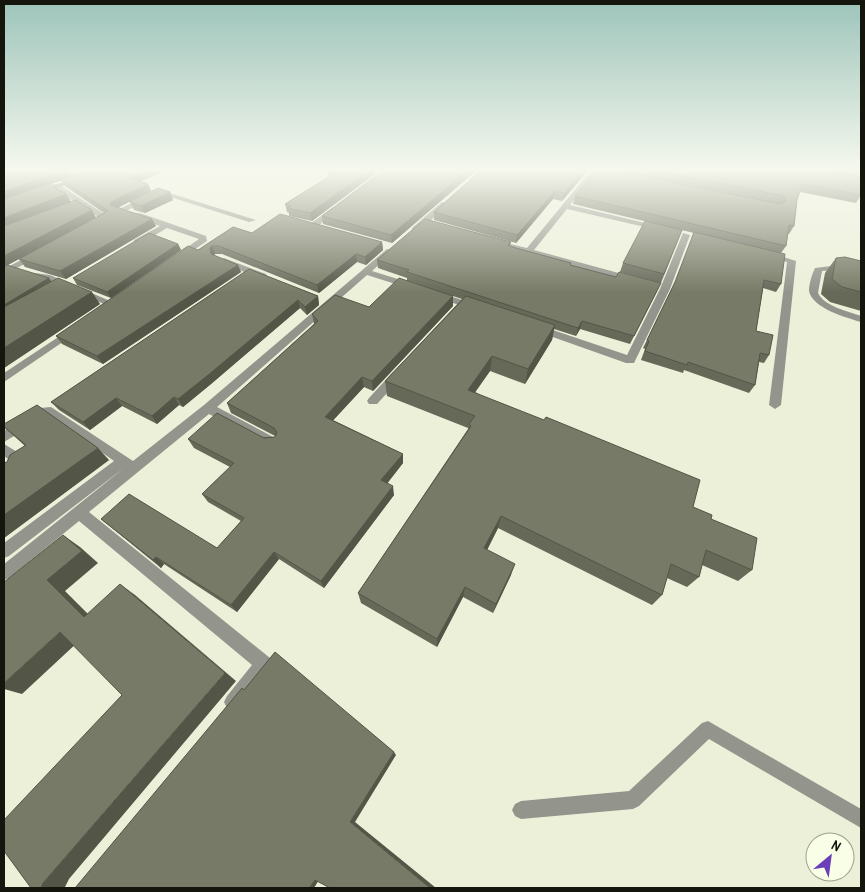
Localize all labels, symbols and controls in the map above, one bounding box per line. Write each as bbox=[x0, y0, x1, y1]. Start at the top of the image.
north arrow bbox=[805, 832, 855, 882]
text: N bbox=[828, 836, 844, 856]

